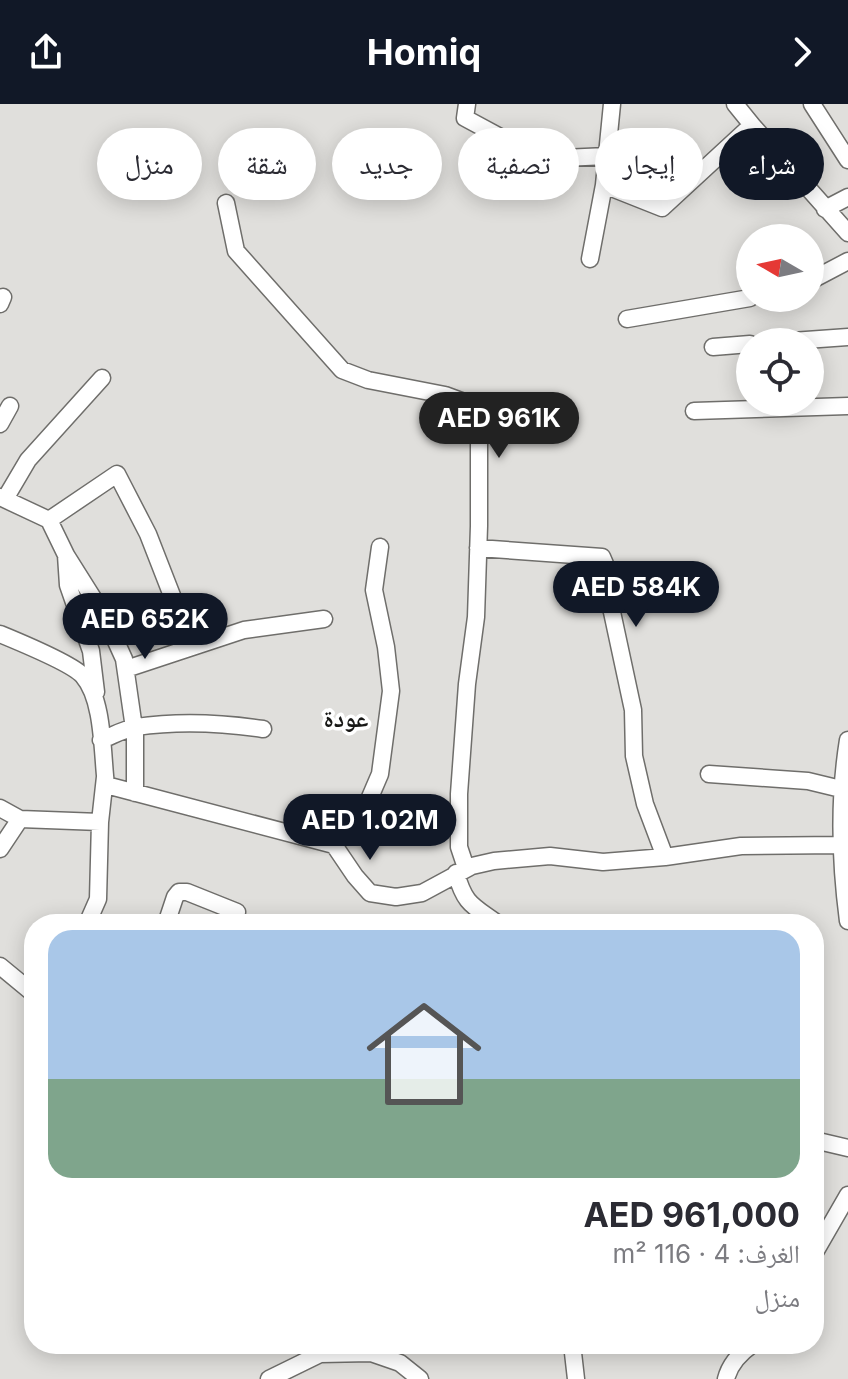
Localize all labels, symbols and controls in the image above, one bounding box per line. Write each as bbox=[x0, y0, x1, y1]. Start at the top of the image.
icon: share bbox=[24, 30, 68, 74]
text: Homiq bbox=[367, 30, 481, 74]
icon: forward bbox=[780, 30, 824, 74]
chip: منزل bbox=[97, 128, 202, 200]
chip: شقة bbox=[218, 128, 316, 200]
chip: جديد bbox=[332, 128, 442, 200]
chip: تصفية bbox=[458, 128, 579, 200]
chip: إيجار bbox=[595, 128, 703, 200]
chip: شراء bbox=[719, 128, 824, 200]
north arrow bbox=[736, 224, 824, 312]
map controls bbox=[736, 224, 824, 416]
button: locate bbox=[736, 328, 824, 416]
pin: AED 961K bbox=[416, 392, 582, 460]
text: AED 961K bbox=[437, 402, 561, 433]
pin: AED 584K bbox=[553, 561, 719, 629]
text: AED 584K bbox=[571, 571, 701, 602]
pin: AED 652K bbox=[62, 593, 228, 661]
text: AED 652K bbox=[81, 603, 209, 634]
district label: عودة bbox=[324, 704, 368, 733]
pin: AED 1.02M bbox=[278, 794, 462, 862]
text: AED 1.02M bbox=[301, 804, 439, 835]
icon: home bbox=[352, 982, 496, 1126]
text: AED 961,000 bbox=[583, 1194, 800, 1235]
text: الغرف: 4 · 116 m² bbox=[612, 1238, 800, 1269]
text: منزل bbox=[755, 1282, 800, 1313]

